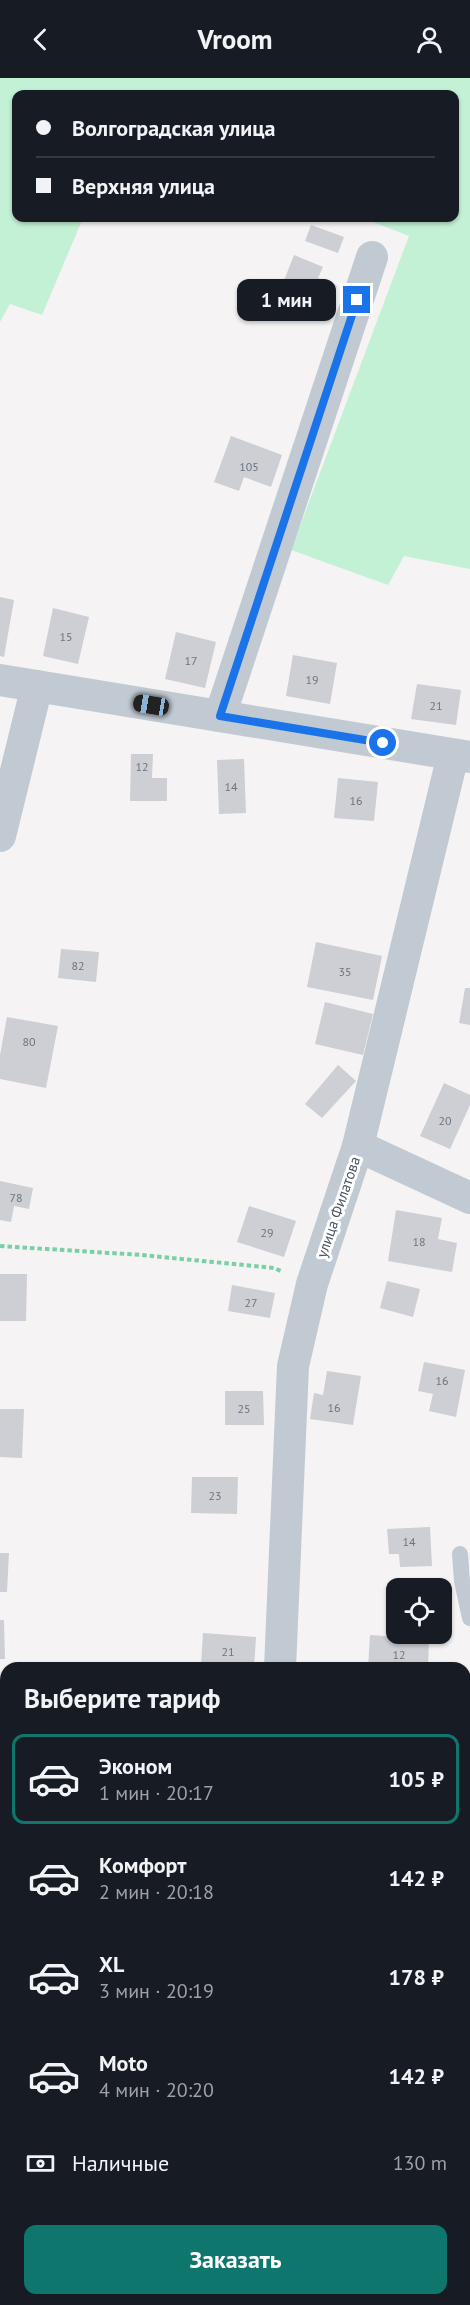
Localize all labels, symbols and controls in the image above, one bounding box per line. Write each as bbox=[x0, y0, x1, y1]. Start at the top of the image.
text: Vroom bbox=[198, 22, 272, 56]
icon: back bbox=[24, 23, 57, 56]
icon: person bbox=[413, 23, 446, 56]
text: Волгоградская улица bbox=[72, 114, 276, 142]
text: Верхняя улица bbox=[72, 172, 215, 200]
callout: 1 мин bbox=[237, 279, 336, 321]
route end bbox=[343, 286, 370, 313]
text: 1 мин bbox=[261, 287, 312, 313]
house number: 105 bbox=[239, 459, 259, 474]
house number: 15 bbox=[59, 629, 73, 644]
house number: 17 bbox=[184, 653, 198, 668]
house number: 19 bbox=[305, 672, 319, 687]
car bbox=[132, 693, 170, 717]
house number: 21 bbox=[429, 698, 443, 713]
route start bbox=[369, 729, 396, 756]
house number: 12 bbox=[135, 759, 149, 774]
house number: 14 bbox=[224, 779, 238, 794]
house number: 16 bbox=[349, 793, 363, 808]
house number: 82 bbox=[71, 958, 85, 973]
house number: 35 bbox=[338, 964, 352, 979]
house number: 80 bbox=[22, 1034, 36, 1049]
house number: 20 bbox=[438, 1113, 452, 1128]
street label: улица Филатова bbox=[312, 1154, 364, 1260]
house number: 78 bbox=[9, 1190, 23, 1205]
house number: 29 bbox=[260, 1225, 274, 1240]
house number: 18 bbox=[412, 1234, 426, 1249]
house number: 27 bbox=[244, 1295, 258, 1310]
house number: 16 bbox=[435, 1373, 449, 1388]
house number: 16 bbox=[327, 1400, 341, 1415]
house number: 25 bbox=[237, 1401, 251, 1416]
house number: 23 bbox=[208, 1488, 222, 1503]
house number: 14 bbox=[402, 1534, 416, 1549]
map controls bbox=[386, 1578, 452, 1644]
button: locate bbox=[386, 1578, 452, 1644]
house number: 21 bbox=[221, 1644, 235, 1659]
house number: 12 bbox=[392, 1647, 406, 1662]
text: Выберите тариф bbox=[24, 1681, 220, 1715]
icon: car bbox=[27, 1752, 81, 1806]
text: Эконом bbox=[99, 1752, 172, 1780]
text: 105 ₽ bbox=[389, 1765, 444, 1793]
text: 1 мин · 20:17 bbox=[99, 1780, 214, 1806]
icon: car bbox=[27, 1851, 81, 1905]
text: Комфорт bbox=[99, 1851, 187, 1879]
text: 142 ₽ bbox=[389, 1864, 444, 1892]
text: 2 мин · 20:18 bbox=[99, 1879, 214, 1905]
icon: car bbox=[27, 1950, 81, 2004]
text: XL bbox=[99, 1950, 124, 1978]
text: 178 ₽ bbox=[389, 1963, 444, 1991]
text: 3 мин · 20:19 bbox=[99, 1978, 214, 2004]
icon: car bbox=[27, 2049, 81, 2103]
text: Moto bbox=[99, 2049, 148, 2077]
text: 142 ₽ bbox=[389, 2062, 444, 2090]
text: 4 мин · 20:20 bbox=[99, 2077, 214, 2103]
icon: cash bbox=[24, 2147, 57, 2180]
text: Наличные bbox=[72, 2149, 169, 2177]
text: 130 m bbox=[393, 2150, 447, 2176]
button: Заказать bbox=[24, 2225, 447, 2294]

